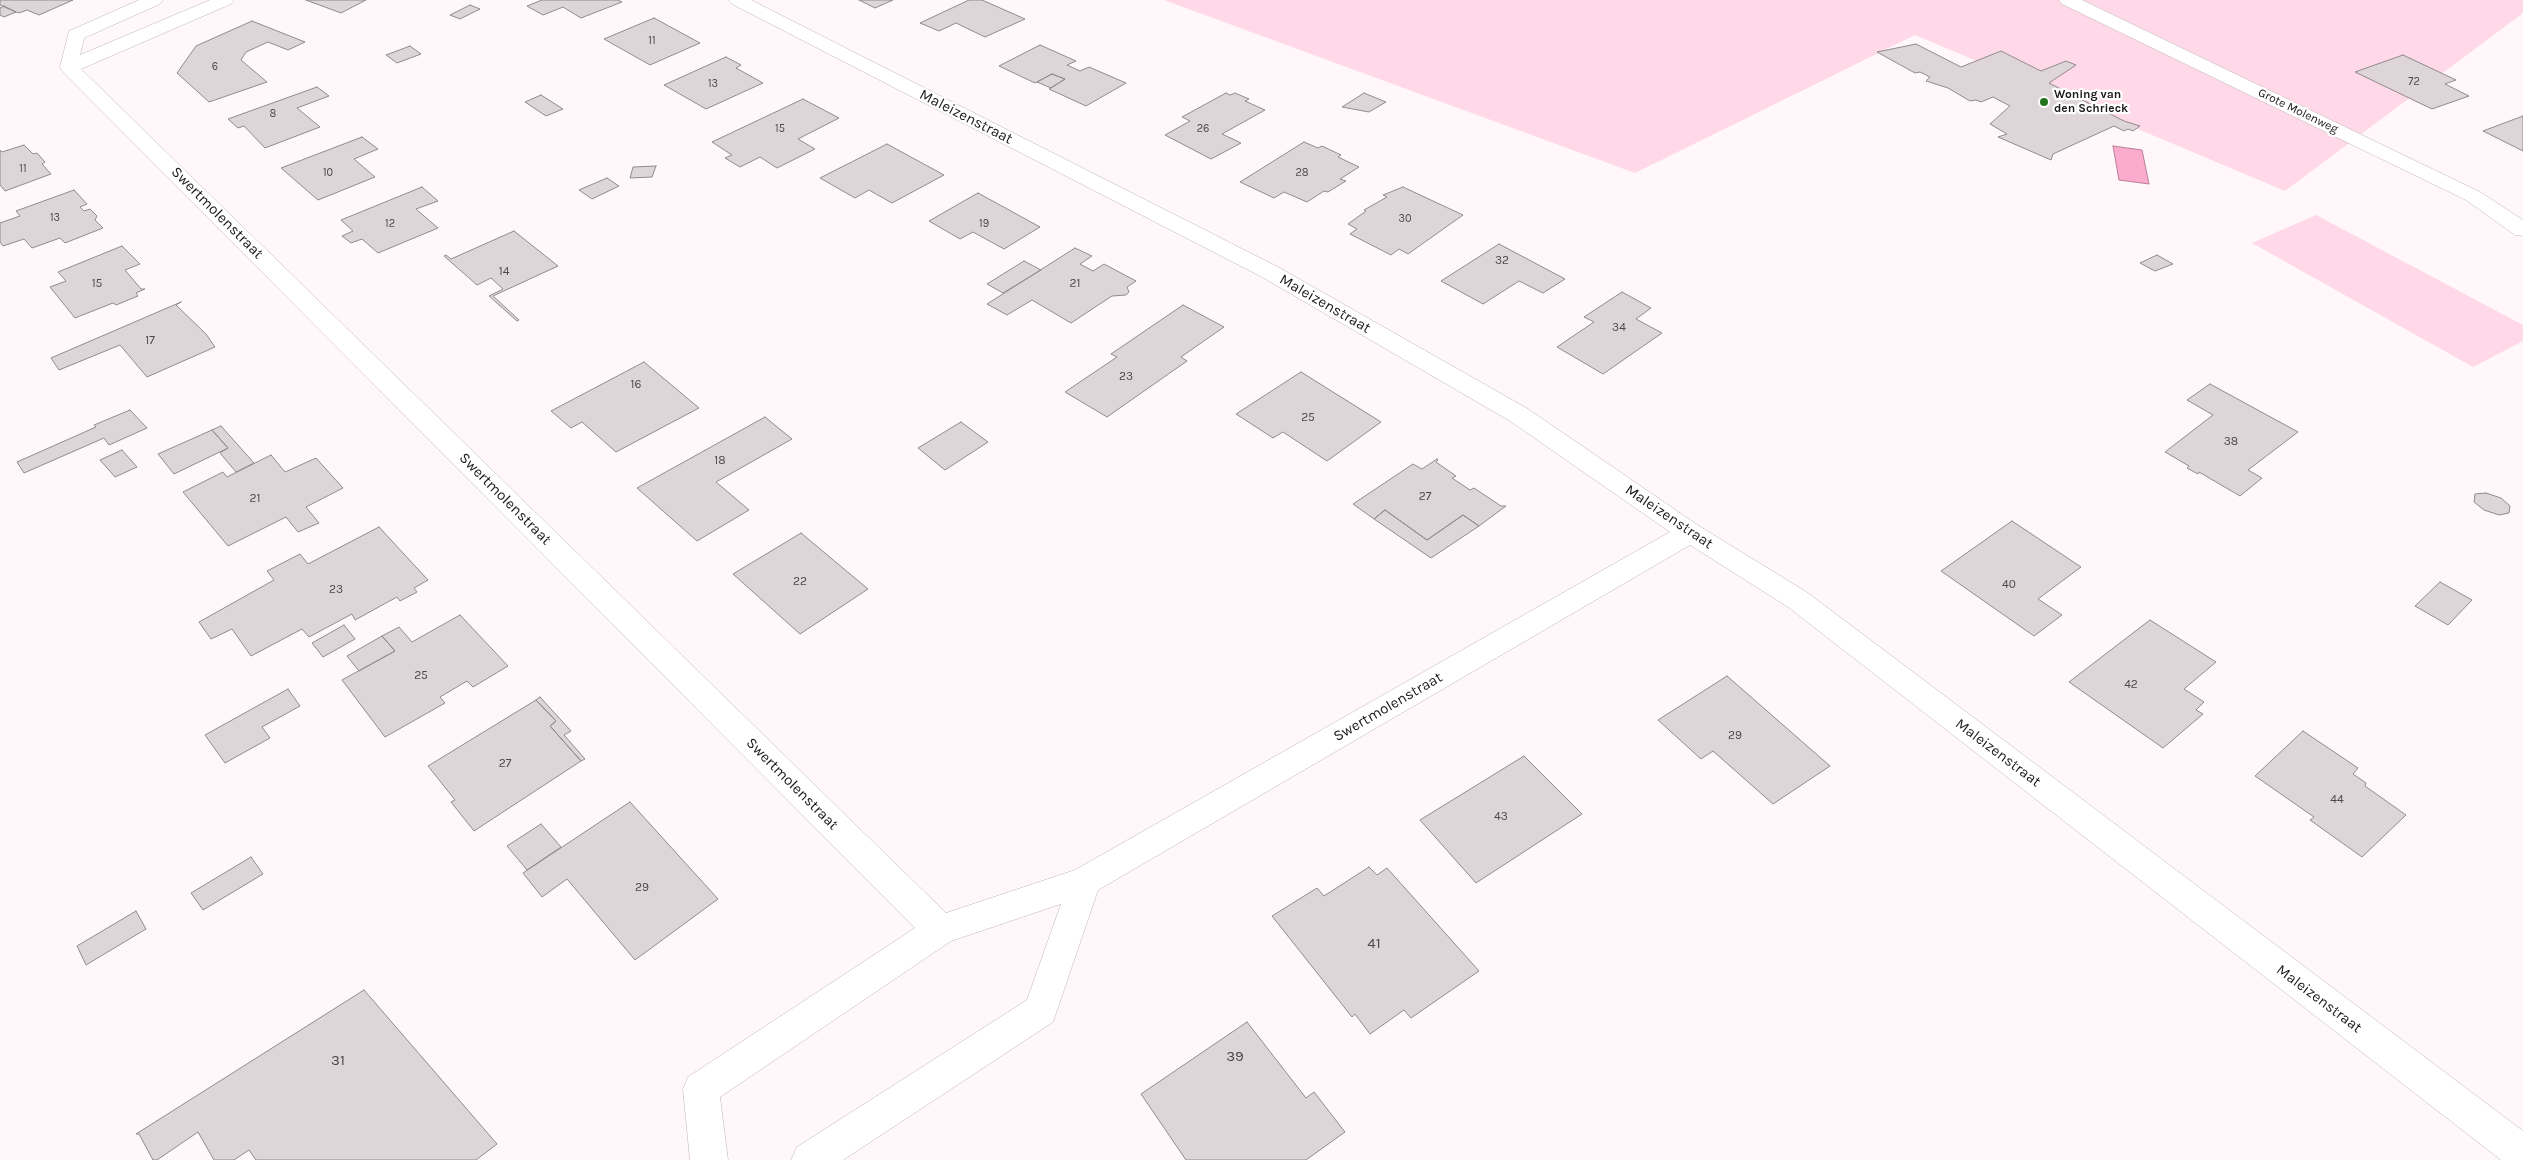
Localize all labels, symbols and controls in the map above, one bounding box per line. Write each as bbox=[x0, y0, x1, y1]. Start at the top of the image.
house number: 11 bbox=[648, 34, 656, 48]
house number: 6 bbox=[212, 60, 218, 74]
house number: 72 bbox=[2408, 75, 2420, 89]
house number: 13 bbox=[708, 77, 718, 91]
street label: Grote Molenweg bbox=[2256, 85, 2340, 137]
street label: Maleizenstraat bbox=[916, 86, 1016, 148]
place label: Woning van den Schrieck bbox=[2054, 88, 2128, 116]
marker: Woning van den Schrieck bbox=[2038, 96, 2050, 108]
house number: 8 bbox=[270, 107, 276, 121]
house number: 15 bbox=[775, 122, 785, 136]
house number: 26 bbox=[1197, 122, 1209, 136]
house number: 11 bbox=[19, 162, 27, 176]
street label: Swertmolenstraat bbox=[167, 163, 267, 263]
house number: 10 bbox=[323, 166, 333, 180]
house number: 28 bbox=[1295, 166, 1309, 180]
house number: 13 bbox=[50, 211, 60, 225]
house number: 30 bbox=[1398, 212, 1412, 226]
house number: 12 bbox=[385, 217, 395, 231]
house number: 19 bbox=[979, 217, 989, 231]
house number: 32 bbox=[1495, 254, 1509, 268]
house number: 14 bbox=[499, 265, 509, 279]
street label: Maleizenstraat bbox=[1276, 271, 1374, 337]
house number: 15 bbox=[92, 277, 102, 291]
house number: 21 bbox=[1070, 277, 1080, 291]
house number: 34 bbox=[1612, 321, 1626, 335]
house number: 17 bbox=[145, 334, 155, 348]
house number: 23 bbox=[1119, 370, 1133, 384]
house number: 16 bbox=[631, 378, 641, 392]
house number: 25 bbox=[1301, 411, 1315, 425]
house number: 38 bbox=[2224, 435, 2238, 449]
street label: Swertmolenstraat bbox=[455, 449, 555, 549]
house number: 18 bbox=[714, 454, 726, 468]
street label: Maleizenstraat bbox=[1622, 481, 1716, 553]
house number: 27 bbox=[1419, 490, 1431, 504]
house number: 21 bbox=[250, 492, 260, 506]
house number: 22 bbox=[793, 575, 807, 589]
house number: 40 bbox=[2002, 578, 2016, 592]
house number: 23 bbox=[329, 583, 343, 597]
street label: Swertmolenstraat bbox=[1330, 668, 1446, 746]
house number: 25 bbox=[414, 669, 428, 683]
house number: 42 bbox=[2124, 678, 2138, 692]
street label: Maleizenstraat bbox=[1952, 715, 2044, 791]
house number: 29 bbox=[1728, 729, 1742, 743]
street label: Swertmolenstraat bbox=[742, 734, 842, 834]
house number: 27 bbox=[499, 757, 511, 771]
house number: 44 bbox=[2330, 793, 2344, 807]
house number: 43 bbox=[1494, 810, 1508, 824]
house number: 29 bbox=[635, 881, 649, 895]
house number: 41 bbox=[1367, 935, 1381, 953]
street label: Maleizenstraat bbox=[2273, 961, 2365, 1037]
house number: 39 bbox=[1226, 1048, 1244, 1066]
house number: 31 bbox=[331, 1052, 345, 1070]

